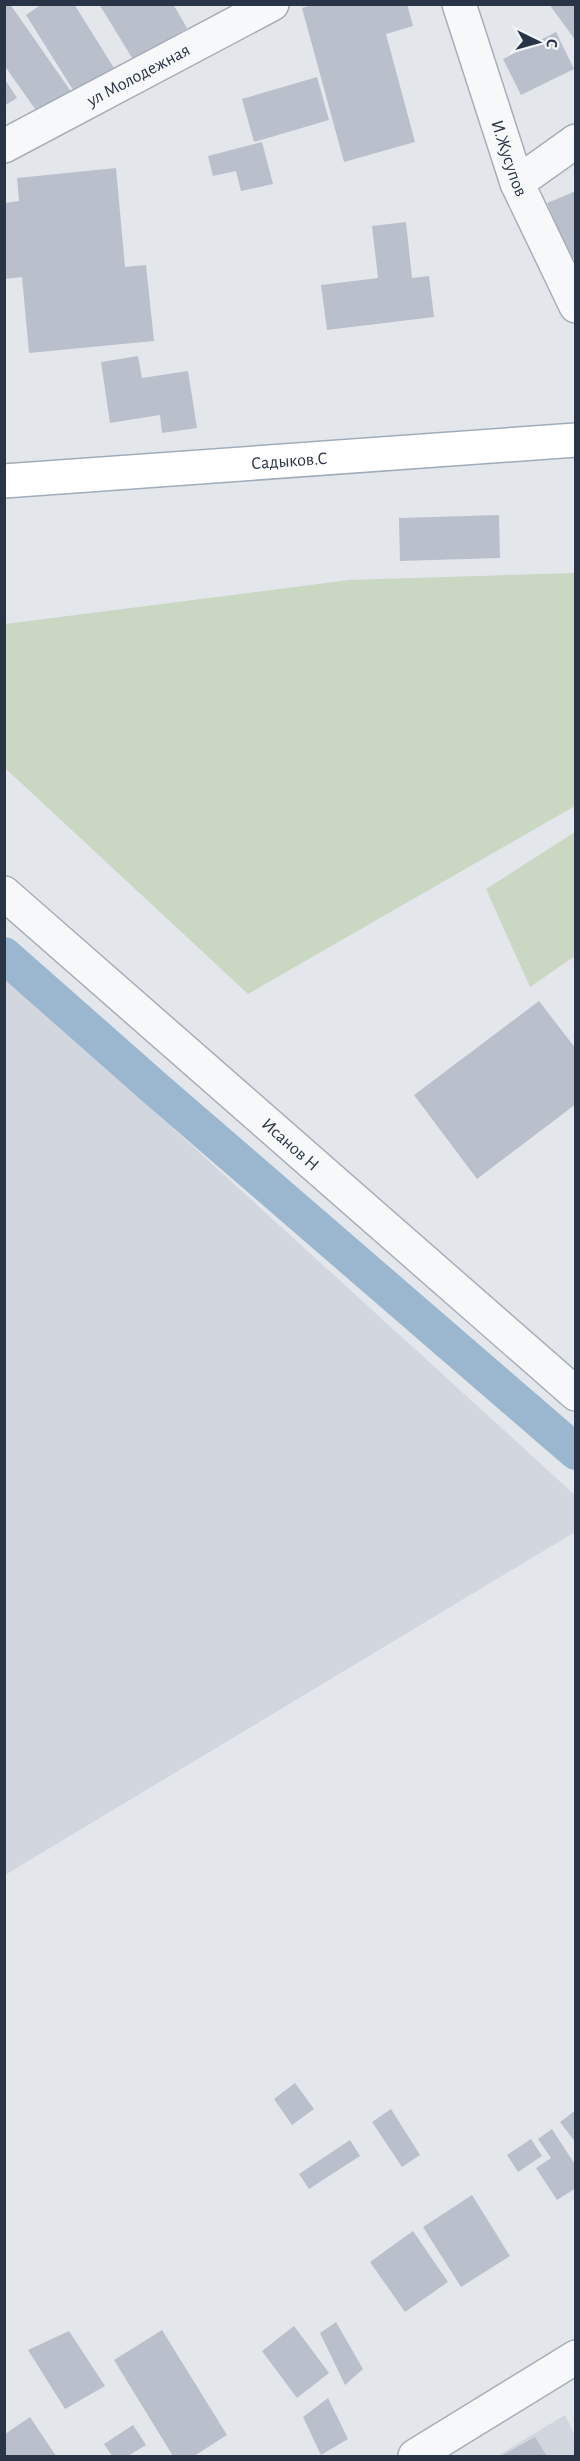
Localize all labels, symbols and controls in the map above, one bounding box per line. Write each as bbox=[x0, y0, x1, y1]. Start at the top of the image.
north arrow bbox=[508, 12, 568, 72]
text: С bbox=[544, 38, 560, 48]
street label: ул Молодежная bbox=[83, 41, 193, 111]
street label: И.Жусупов bbox=[487, 118, 530, 200]
street label: Садыков.С bbox=[251, 450, 328, 473]
street label: Исанов Н bbox=[258, 1115, 322, 1175]

